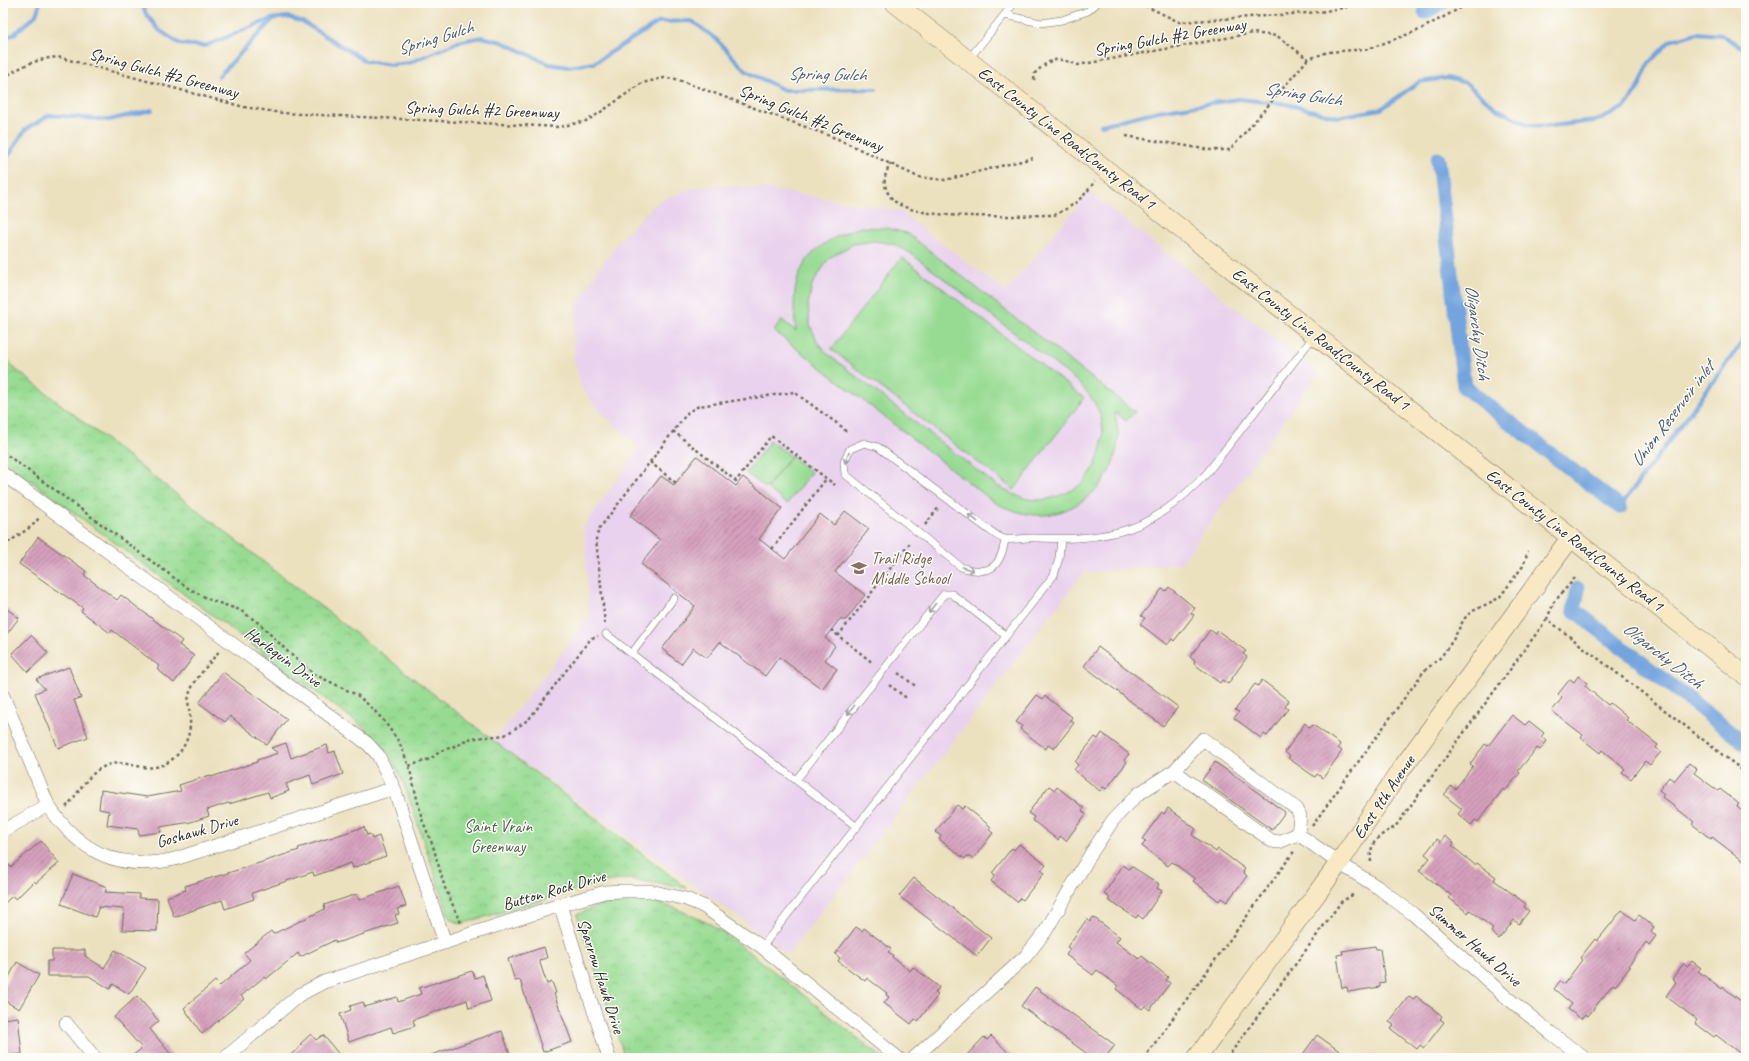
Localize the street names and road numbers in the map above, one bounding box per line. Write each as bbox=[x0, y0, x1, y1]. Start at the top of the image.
street label: Spring Gulch #2 Greenway bbox=[1093, 13, 1249, 61]
street label: Spring Gulch #2 Greenway bbox=[87, 43, 242, 103]
street label: East County Line Road;County Road 1 bbox=[974, 62, 1161, 215]
street label: Spring Gulch #2 Greenway bbox=[736, 80, 887, 157]
street label: Spring Gulch #2 Greenway bbox=[405, 97, 560, 123]
street label: East County Line Road;County Road 1 bbox=[1228, 263, 1415, 416]
street label: East County Line Road;County Road 1 bbox=[1482, 464, 1669, 617]
street label: Harlequin Drive bbox=[241, 622, 327, 693]
street label: East 9th Avenue bbox=[1348, 750, 1420, 843]
street label: Goshawk Drive bbox=[154, 809, 242, 853]
street label: Button Rock Drive bbox=[500, 865, 609, 915]
street label: Summer Hawk Drive bbox=[1424, 899, 1527, 992]
street label: Sparrow Hawk Drive bbox=[573, 916, 630, 1037]

